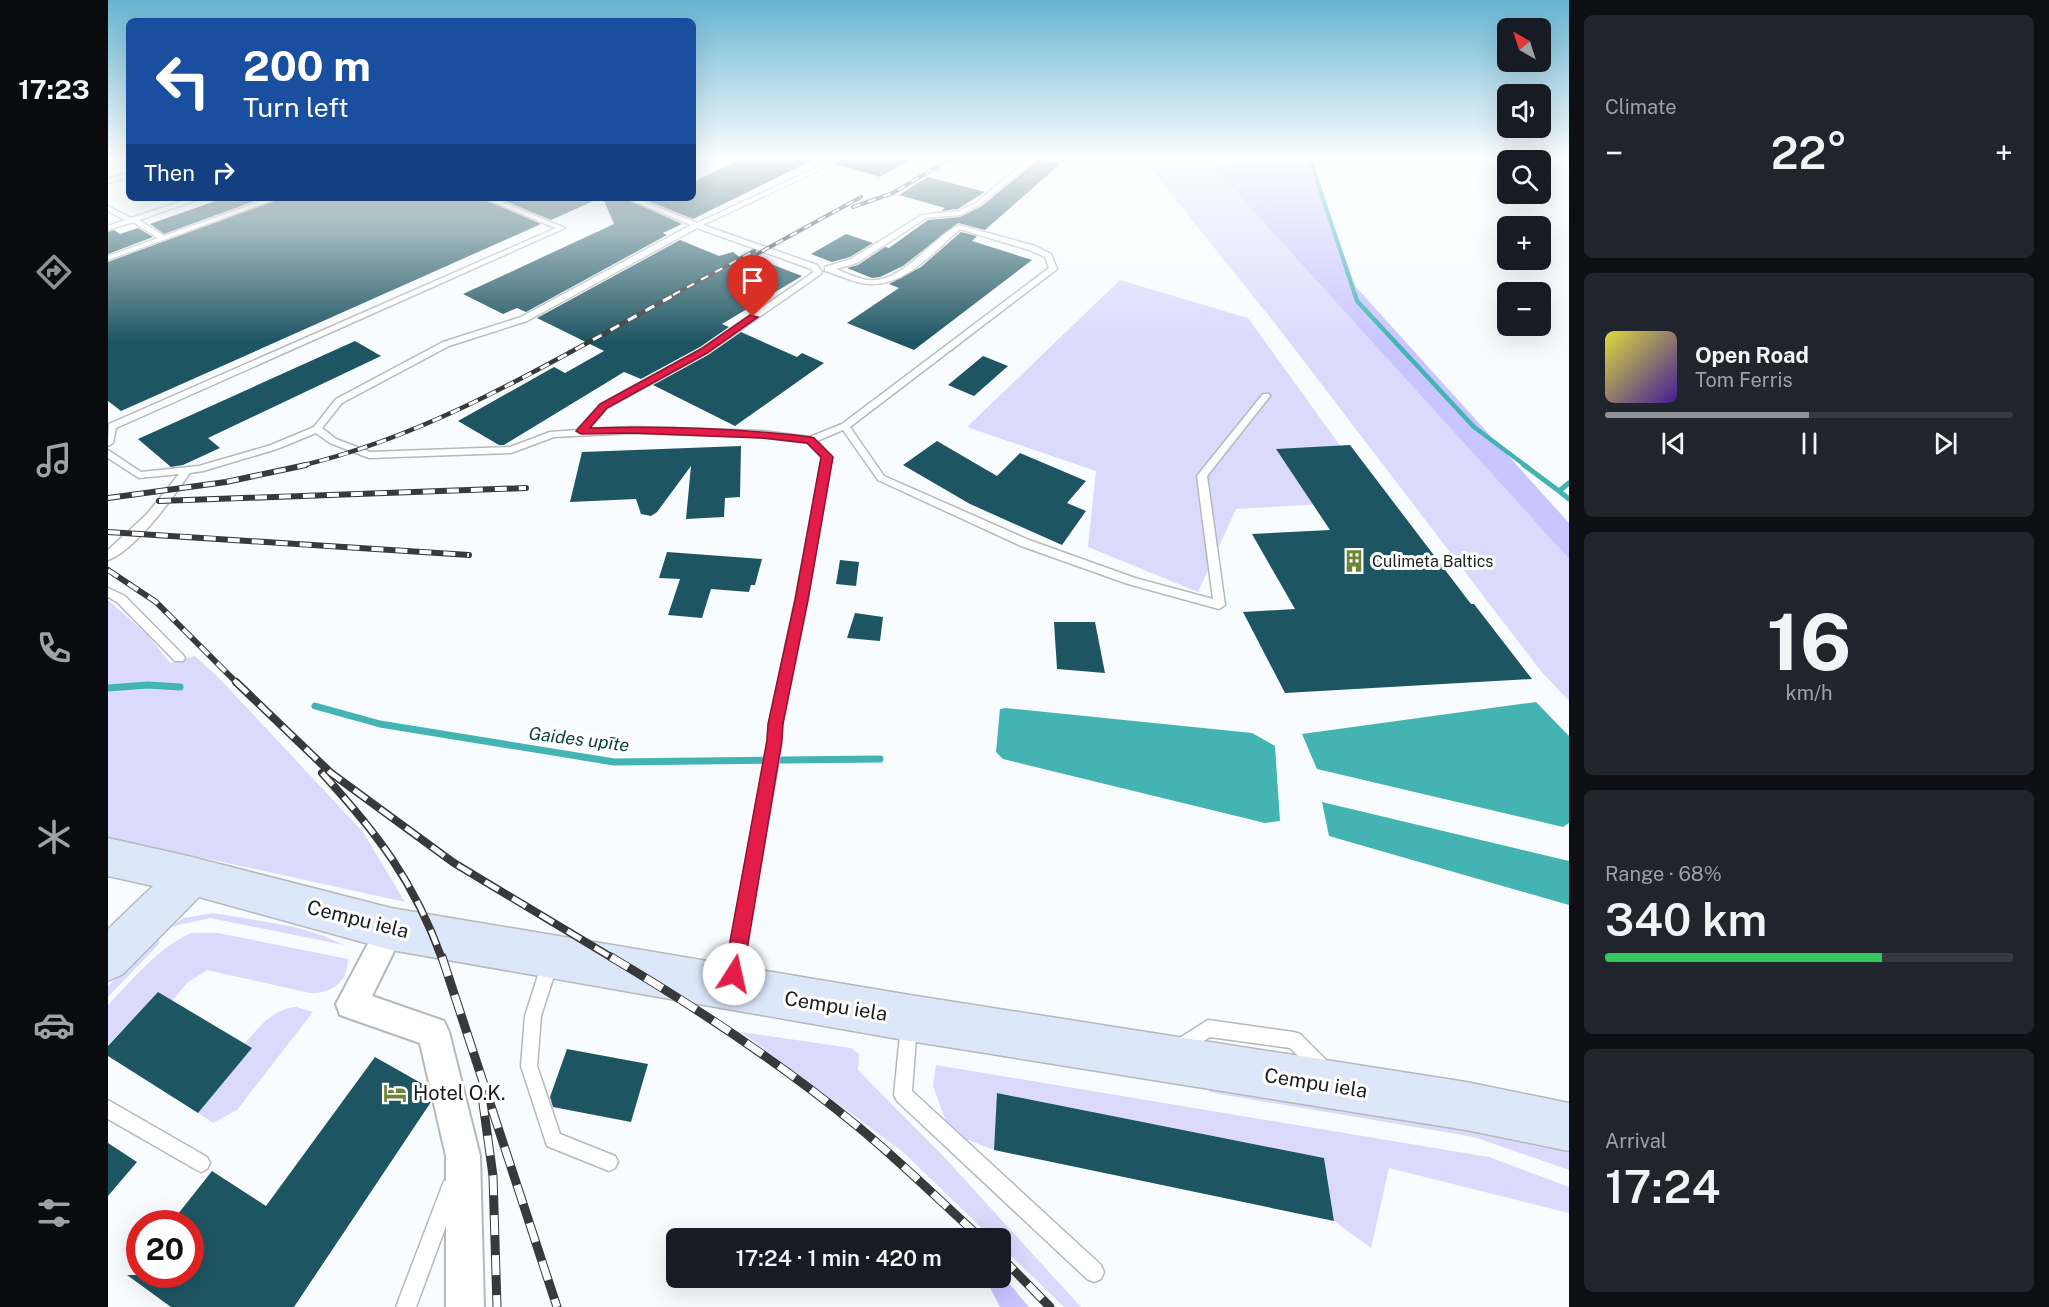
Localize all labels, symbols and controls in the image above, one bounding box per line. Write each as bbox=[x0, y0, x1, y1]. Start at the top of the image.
north arrow bbox=[1497, 18, 1551, 72]
map controls bbox=[1497, 18, 1551, 336]
text: 200 m bbox=[243, 41, 371, 90]
icon: left bbox=[144, 42, 222, 120]
text: 17:23 bbox=[18, 73, 90, 105]
button: sound bbox=[1497, 84, 1551, 138]
text: Turn left bbox=[243, 91, 349, 123]
text: Climate bbox=[1605, 95, 1677, 119]
text: 22° bbox=[1771, 126, 1847, 179]
text: − bbox=[1605, 134, 1623, 172]
text: + bbox=[1995, 134, 2013, 172]
button: search bbox=[1497, 150, 1551, 204]
icon: right bbox=[207, 156, 240, 189]
text: Then bbox=[144, 160, 195, 186]
button: + bbox=[1497, 216, 1551, 270]
icon: directions bbox=[33, 251, 75, 293]
pin bbox=[727, 255, 778, 317]
icon: arrive bbox=[736, 264, 769, 297]
button: − bbox=[1497, 282, 1551, 336]
text: Open Road bbox=[1695, 342, 1809, 368]
text: Tom Ferris bbox=[1695, 368, 1793, 392]
icon: previous bbox=[1657, 427, 1690, 460]
icon: pause bbox=[1793, 427, 1826, 460]
icon: next bbox=[1929, 427, 1962, 460]
icon: music bbox=[33, 439, 75, 481]
building icon: Culimeta Baltics bbox=[1341, 548, 1367, 574]
place label: Culimeta Baltics bbox=[1372, 552, 1493, 571]
text: 16 bbox=[1767, 596, 1851, 688]
icon: phone bbox=[33, 627, 75, 669]
text: km/h bbox=[1785, 681, 1833, 705]
water label: Gaides upīte bbox=[527, 722, 631, 756]
icon: climate bbox=[33, 816, 75, 858]
text: Range · 68% bbox=[1605, 862, 1722, 886]
text: 340 km bbox=[1605, 893, 1767, 946]
street label: Cempu iela bbox=[305, 895, 411, 943]
position arrow bbox=[702, 942, 766, 1006]
street label: Cempu iela bbox=[783, 986, 889, 1026]
icon: car bbox=[33, 1004, 75, 1046]
street label: Cempu iela bbox=[1263, 1063, 1369, 1103]
hotel icon: Hotel O.K. bbox=[382, 1080, 408, 1106]
place label: Hotel O.K. bbox=[413, 1081, 505, 1105]
text: Arrival bbox=[1605, 1129, 1667, 1153]
text: 17:24 bbox=[1605, 1160, 1720, 1213]
icon: filters bbox=[33, 1192, 75, 1234]
speed limit sign: 20 bbox=[126, 1210, 204, 1288]
text: 17:24 · 1 min · 420 m bbox=[735, 1245, 942, 1271]

